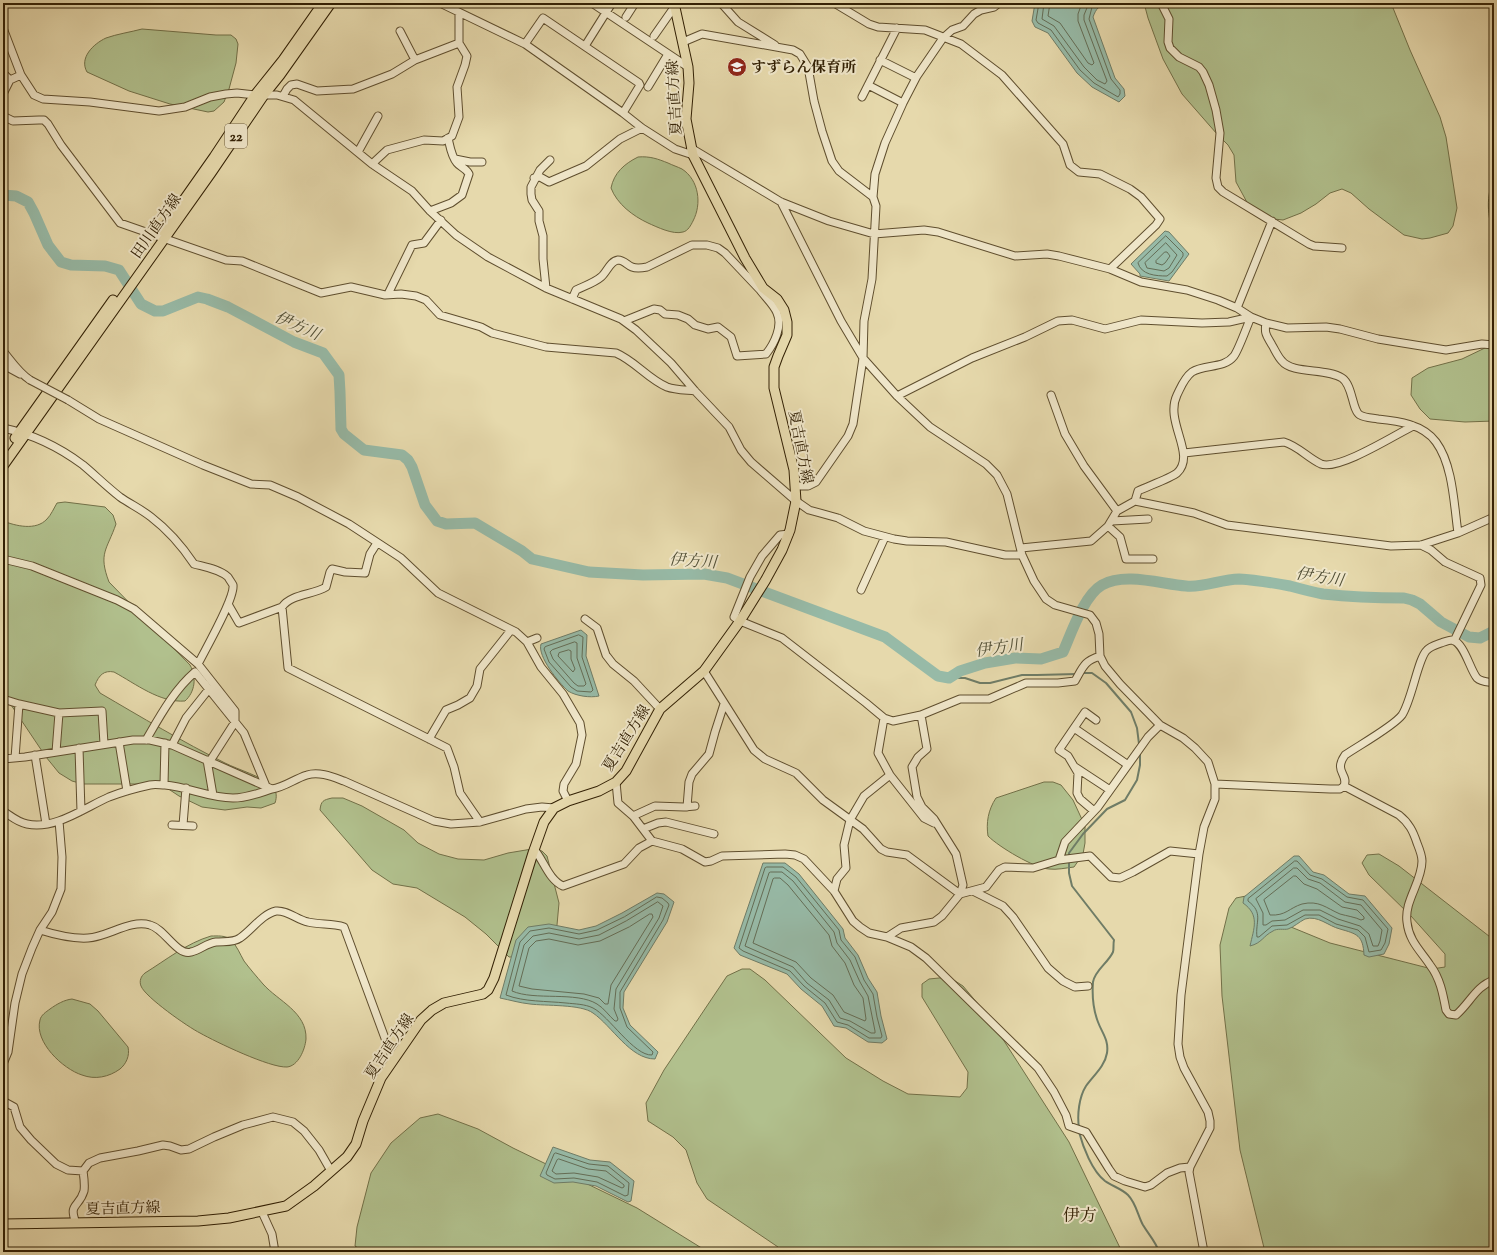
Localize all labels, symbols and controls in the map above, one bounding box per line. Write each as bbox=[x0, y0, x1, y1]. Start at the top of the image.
school or university icon: すずらん保育所 bbox=[726, 56, 748, 78]
place label: すずらん保育所 bbox=[751, 58, 856, 79]
street label: 夏吉直方線 bbox=[663, 60, 688, 136]
road number: 22 bbox=[225, 124, 247, 148]
street label: 田川直方線 bbox=[127, 190, 187, 264]
water label: 伊方川 bbox=[270, 307, 325, 348]
street label: 夏吉直方線 bbox=[782, 408, 817, 486]
water label: 伊方川 bbox=[668, 549, 720, 576]
water label: 伊方川 bbox=[1294, 563, 1347, 594]
water label: 伊方川 bbox=[974, 634, 1027, 664]
street label: 夏吉直方線 bbox=[598, 701, 656, 776]
street label: 夏吉直方線 bbox=[361, 1010, 420, 1084]
street label: 夏吉直方線 bbox=[85, 1198, 161, 1221]
district label: 伊方 bbox=[1063, 1205, 1097, 1229]

